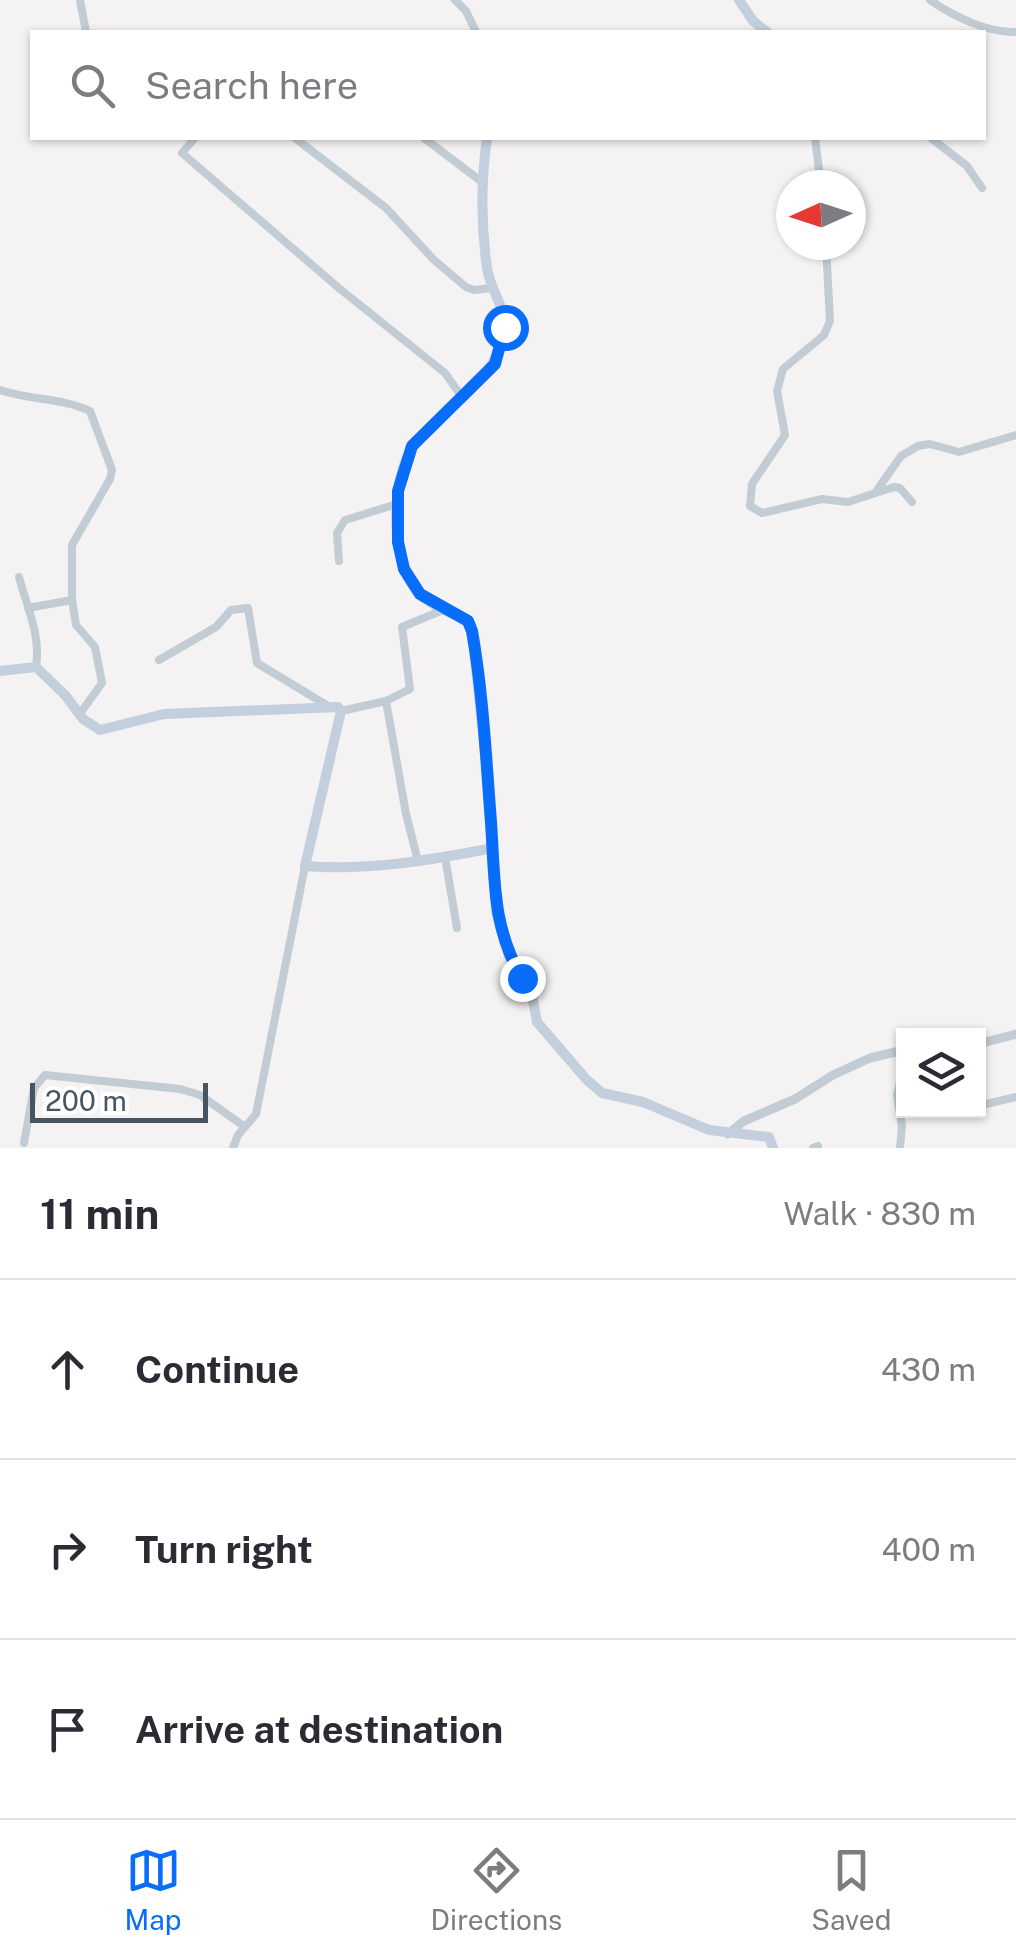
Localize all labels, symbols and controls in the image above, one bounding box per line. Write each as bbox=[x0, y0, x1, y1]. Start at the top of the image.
search box bbox=[30, 30, 986, 140]
icon: search bbox=[65, 58, 120, 113]
text: Search here bbox=[145, 63, 358, 108]
north arrow bbox=[776, 170, 866, 260]
route start bbox=[483, 305, 529, 351]
route end bbox=[500, 956, 546, 1002]
map controls bbox=[896, 1028, 986, 1118]
button: layers bbox=[896, 1028, 986, 1118]
scale bar bbox=[30, 1078, 208, 1122]
text: 200 m bbox=[45, 1084, 127, 1117]
text: 11 min bbox=[40, 1189, 159, 1238]
text: Walk · 830 m bbox=[783, 1195, 976, 1232]
icon: ahead bbox=[40, 1342, 95, 1397]
text: Continue bbox=[135, 1347, 299, 1392]
text: 430 m bbox=[881, 1351, 976, 1388]
icon: right bbox=[40, 1522, 95, 1577]
text: Turn right bbox=[135, 1527, 313, 1572]
text: 400 m bbox=[881, 1531, 976, 1568]
icon: arrive bbox=[40, 1702, 95, 1757]
text: Arrive at destination bbox=[135, 1707, 503, 1752]
tab: Map bbox=[125, 1843, 181, 1936]
tab: Directions bbox=[431, 1843, 562, 1936]
tab: Saved bbox=[811, 1843, 891, 1936]

